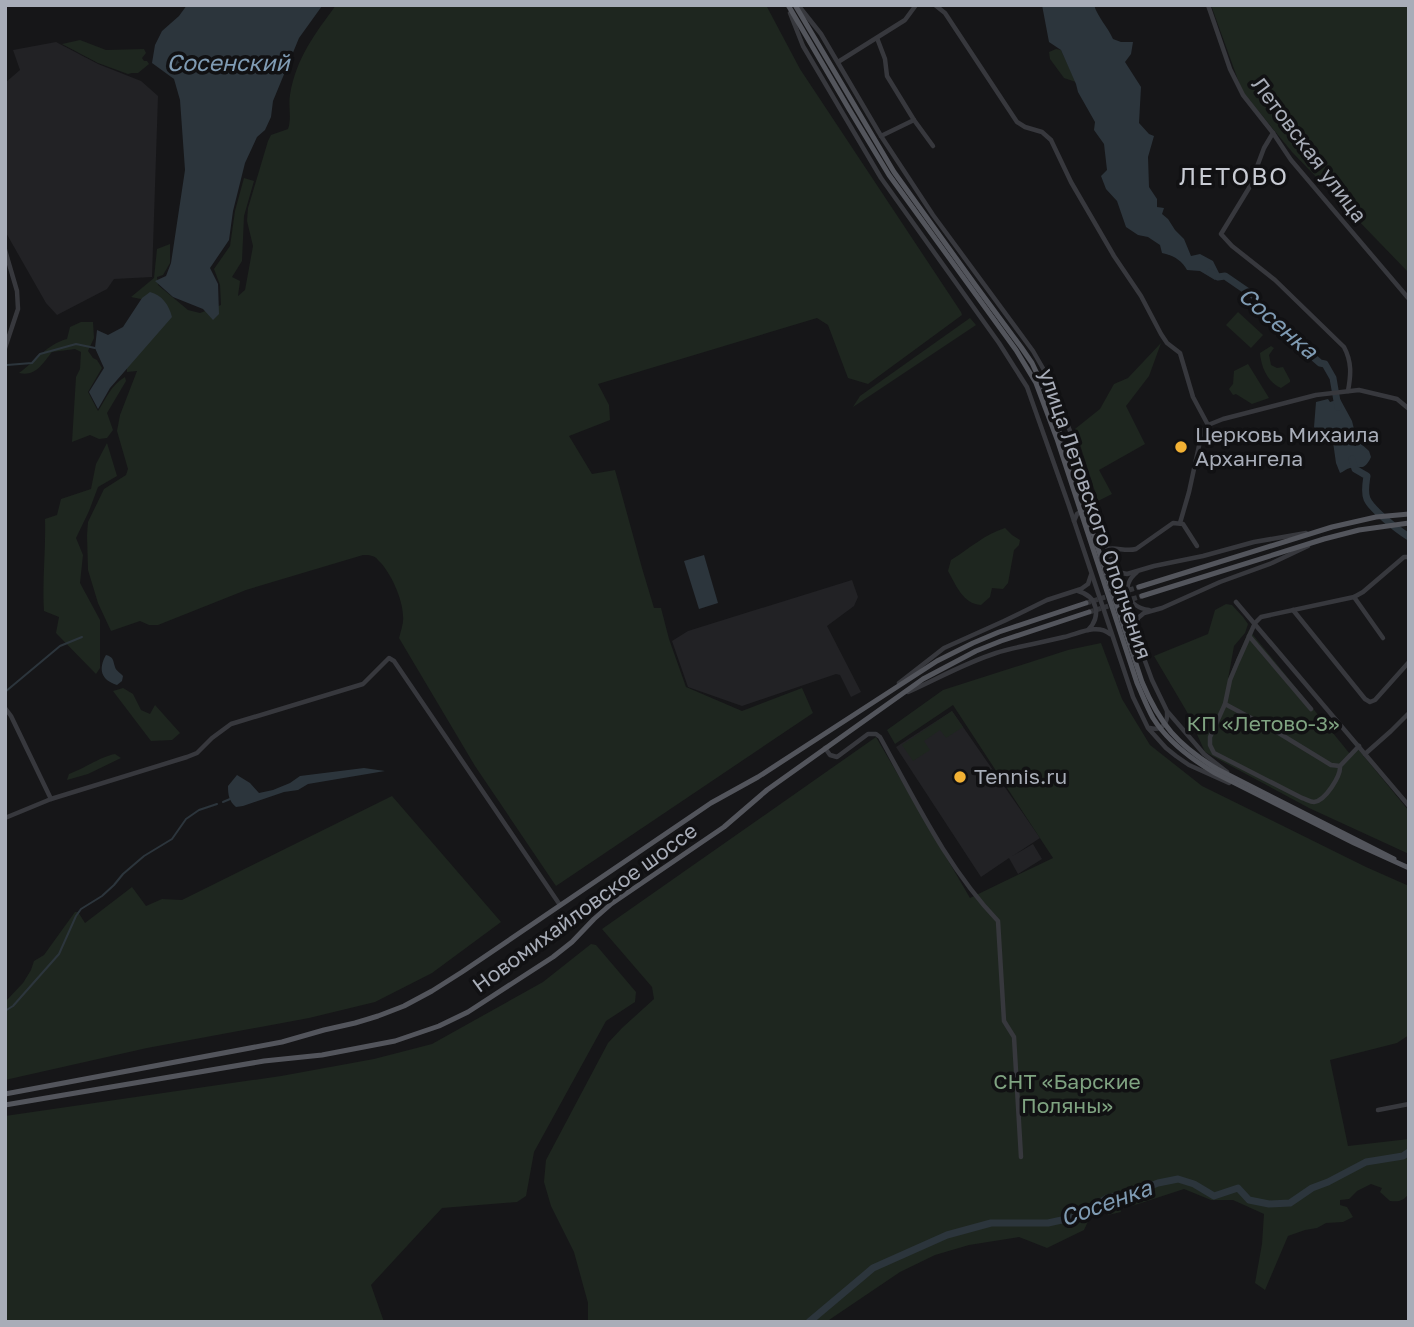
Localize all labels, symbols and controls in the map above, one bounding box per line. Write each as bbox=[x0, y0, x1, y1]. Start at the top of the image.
water label: Сосенский bbox=[166, 48, 292, 76]
street label: Летовская улица bbox=[1247, 72, 1373, 227]
district label: ЛЕТОВО bbox=[1179, 161, 1289, 190]
water label: Сосенка bbox=[1233, 280, 1325, 365]
street label: улица Летовского Ополчения bbox=[1034, 365, 1158, 662]
place label: Церковь Михаила Архангела bbox=[1195, 421, 1379, 471]
marker: Церковь Михаила Архангела bbox=[1173, 439, 1189, 455]
park label: КП «Летово-3» bbox=[1186, 710, 1340, 736]
place label: Tennis.ru bbox=[974, 763, 1067, 789]
marker: Tennis.ru bbox=[952, 769, 968, 785]
street label: Новомихайловское шоссе bbox=[467, 817, 702, 998]
park label: СНТ «Барские Поляны» bbox=[993, 1068, 1141, 1118]
water label: Сосенка bbox=[1056, 1172, 1156, 1232]

